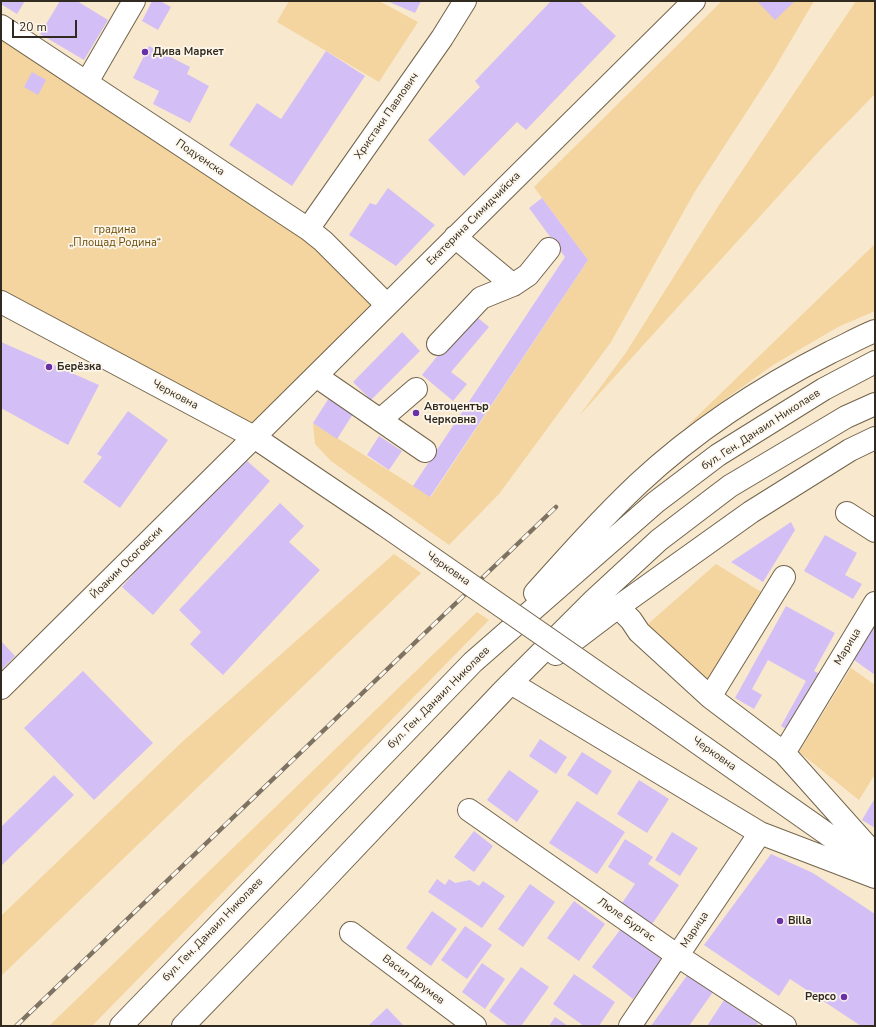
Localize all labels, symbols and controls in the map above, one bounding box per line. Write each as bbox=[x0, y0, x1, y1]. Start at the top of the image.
scale bar bbox=[14, 12, 79, 38]
text: 20 m bbox=[19, 19, 47, 35]
place label: Дива Маркет bbox=[153, 45, 224, 59]
marker: Дива Маркет bbox=[140, 47, 150, 57]
street label: Христаки Павлович bbox=[352, 70, 422, 162]
street label: Подуенска bbox=[173, 137, 227, 179]
street label: Екатерина Симидчийска bbox=[424, 169, 524, 269]
park label: градина „Площад Родина“ bbox=[69, 223, 161, 249]
place label: Берёзка bbox=[57, 360, 101, 374]
marker: Берёзка bbox=[44, 362, 54, 372]
street label: Черковна bbox=[150, 377, 200, 413]
street label: бул. Ген. Данаил Николаев bbox=[699, 387, 823, 473]
place label: Автоцентър Черковна bbox=[424, 400, 489, 426]
marker: Автоцентър Черковна bbox=[411, 408, 421, 418]
street label: Йоаким Осоговски bbox=[88, 524, 166, 602]
street label: Черковна bbox=[424, 549, 472, 589]
street label: Марица bbox=[832, 626, 864, 668]
street label: бул. Ген. Данаил Николаев bbox=[385, 644, 493, 752]
street label: Черковна bbox=[690, 734, 738, 774]
street label: бул. Ген. Данаил Николаев bbox=[160, 875, 266, 985]
street label: Люле Бургас bbox=[595, 895, 657, 945]
street label: Марица bbox=[678, 909, 712, 951]
place label: Billa bbox=[788, 914, 811, 928]
marker: Billa bbox=[775, 916, 785, 926]
street label: Васил Друмев bbox=[379, 952, 447, 1008]
place label: Pepco bbox=[805, 990, 836, 1004]
marker: Pepco bbox=[839, 992, 849, 1002]

